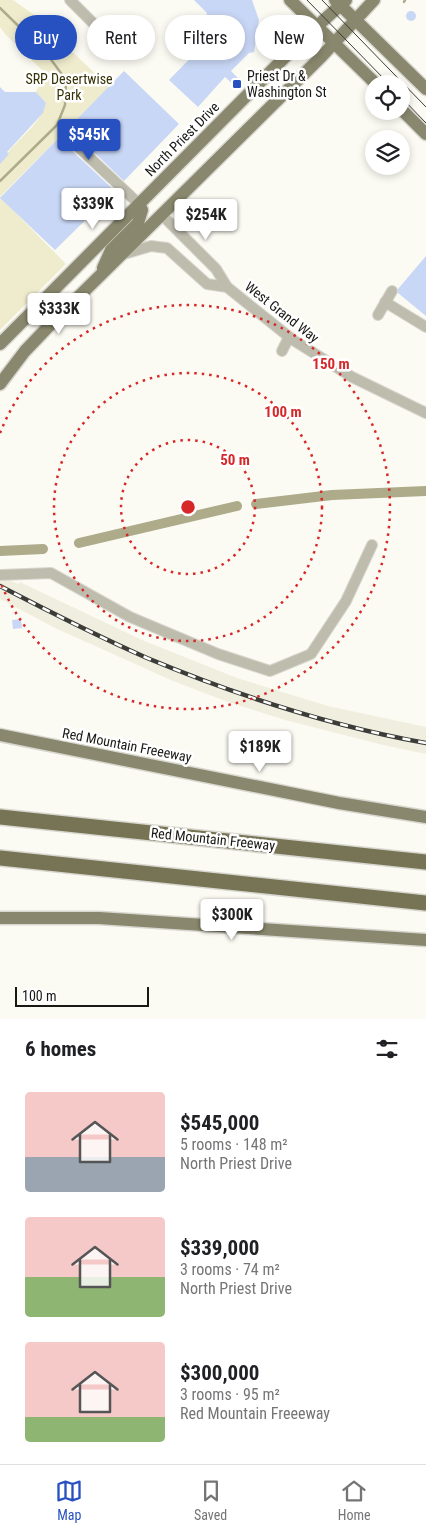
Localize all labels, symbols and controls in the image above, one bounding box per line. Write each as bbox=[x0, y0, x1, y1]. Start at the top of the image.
chip: Buy bbox=[15, 15, 77, 60]
chip: Rent bbox=[87, 15, 155, 60]
chip: Filters bbox=[165, 15, 245, 60]
chip: New bbox=[255, 15, 323, 60]
place label: Priest Dr & Washington St bbox=[247, 68, 327, 100]
park label: SRP Desertwise Park bbox=[25, 71, 113, 103]
map controls bbox=[365, 75, 410, 175]
button: locate bbox=[365, 75, 410, 120]
marker: Priest Dr & Washington St bbox=[231, 78, 243, 90]
street label: North Priest Drive bbox=[142, 98, 223, 179]
pin: $545K bbox=[54, 119, 124, 161]
text: $545K bbox=[68, 125, 110, 144]
button: layers bbox=[365, 130, 410, 175]
pin: $339K bbox=[58, 188, 128, 230]
text: $339K bbox=[72, 194, 114, 213]
pin: $254K bbox=[171, 198, 241, 241]
text: $254K bbox=[185, 205, 227, 224]
street label: West Grand Way bbox=[242, 278, 322, 346]
pin: $333K bbox=[24, 292, 94, 335]
text: $333K bbox=[38, 299, 80, 318]
text: 150 m bbox=[312, 355, 350, 373]
text: 100 m bbox=[264, 403, 302, 421]
text: 50 m bbox=[220, 451, 250, 469]
centre of rings bbox=[179, 498, 197, 516]
street label: Red Mountain Freeeway bbox=[61, 725, 193, 765]
pin: $189K bbox=[225, 730, 295, 773]
text: $189K bbox=[239, 737, 281, 756]
street label: Red Mountain Freeway bbox=[150, 825, 276, 853]
pin: $300K bbox=[197, 898, 267, 941]
text: $300K bbox=[211, 905, 253, 924]
scale bar bbox=[15, 984, 149, 1007]
text: 100 m bbox=[22, 988, 57, 1004]
icon: filters bbox=[373, 1035, 401, 1063]
text: 6 homes bbox=[25, 1037, 96, 1061]
text: $545,000 bbox=[180, 1111, 259, 1135]
icon: home bbox=[65, 1112, 125, 1172]
text: 5 rooms · 148 m² bbox=[180, 1135, 288, 1154]
text: North Priest Drive bbox=[180, 1154, 292, 1173]
text: $339,000 bbox=[180, 1236, 259, 1260]
icon: home bbox=[65, 1237, 125, 1297]
text: 3 rooms · 74 m² bbox=[180, 1260, 280, 1279]
text: North Priest Drive bbox=[180, 1279, 292, 1298]
text: $300,000 bbox=[180, 1361, 259, 1385]
icon: home bbox=[65, 1362, 125, 1422]
text: 3 rooms · 95 m² bbox=[180, 1385, 280, 1404]
text: Red Mountain Freeeway bbox=[180, 1404, 330, 1423]
tab: Map bbox=[55, 1477, 83, 1523]
tab: Saved bbox=[194, 1477, 227, 1523]
tab: Home bbox=[338, 1477, 371, 1523]

